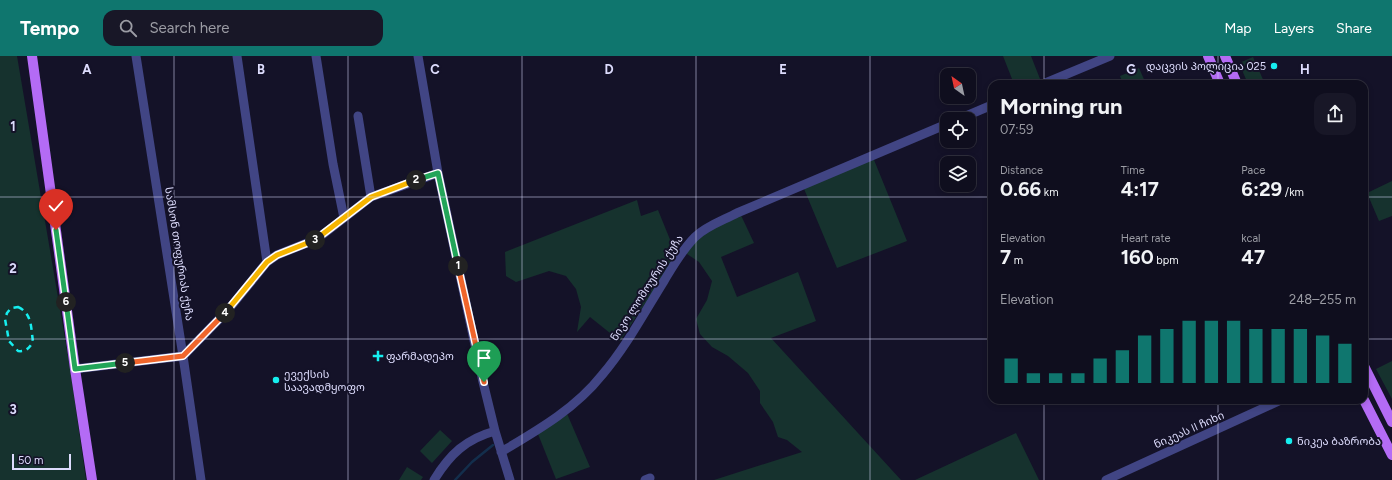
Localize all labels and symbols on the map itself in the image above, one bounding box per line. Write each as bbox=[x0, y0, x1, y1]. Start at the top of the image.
place label: დაცვის პოლიცია 025 bbox=[1146, 60, 1266, 73]
marker: დაცვის პოლიცია 025 bbox=[1269, 61, 1279, 71]
text: A bbox=[82, 62, 92, 77]
text: B bbox=[257, 62, 265, 77]
text: C bbox=[430, 62, 440, 77]
text: D bbox=[604, 62, 614, 77]
text: E bbox=[779, 62, 787, 77]
text: G bbox=[1126, 62, 1136, 77]
text: H bbox=[1300, 62, 1310, 77]
north arrow bbox=[940, 68, 976, 104]
text: 1 bbox=[10, 119, 16, 134]
pin: 2 bbox=[406, 170, 426, 190]
street label: სამსონ თოფურიას ქუჩა bbox=[162, 186, 196, 322]
pin bbox=[39, 189, 73, 230]
pin: 3 bbox=[305, 230, 325, 250]
street label: ნიკო ლომოურის ქუჩა bbox=[608, 233, 686, 343]
pin: 1 bbox=[448, 256, 468, 276]
text: 2 bbox=[9, 261, 17, 276]
pin: 6 bbox=[56, 292, 76, 312]
pin: 4 bbox=[215, 303, 235, 323]
pin bbox=[467, 341, 501, 382]
place label: ფარმადეპო bbox=[386, 350, 454, 363]
marker: ფარმადეპო bbox=[373, 351, 383, 361]
pin: 5 bbox=[115, 353, 135, 373]
place label: ევექსის საავადმყოფო bbox=[284, 368, 365, 394]
marker: ევექსის საავადმყოფო bbox=[271, 375, 281, 385]
text: 3 bbox=[9, 402, 17, 417]
street label: ნიკეას II ჩიხი bbox=[1152, 409, 1226, 451]
place label: ნიკეა ბაზრობა bbox=[1297, 435, 1381, 448]
marker: ნიკეა ბაზრობა bbox=[1284, 436, 1294, 446]
scale bar bbox=[12, 452, 71, 471]

